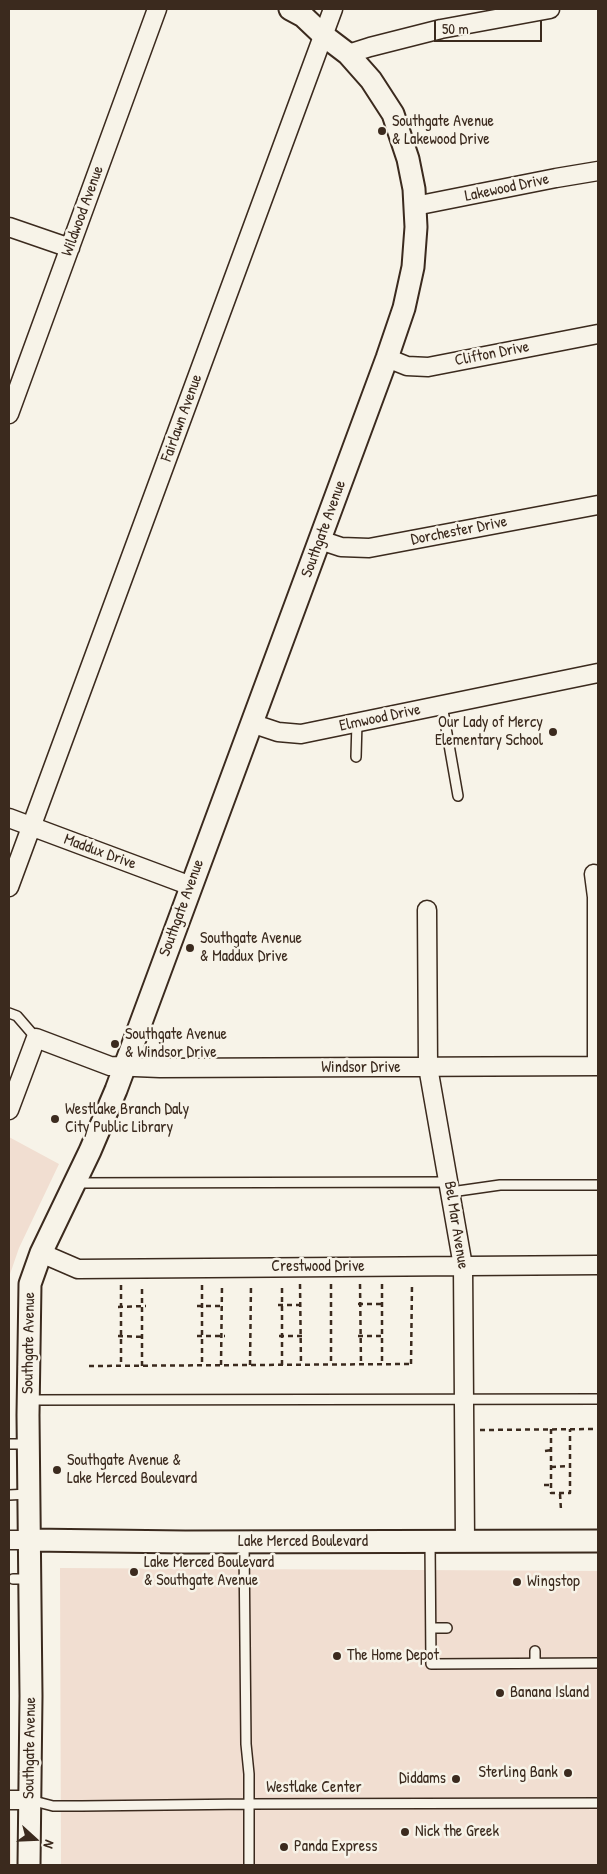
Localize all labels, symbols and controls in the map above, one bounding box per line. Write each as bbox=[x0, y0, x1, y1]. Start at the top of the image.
scale bar bbox=[437, 10, 544, 42]
text: 50 m bbox=[442, 18, 469, 39]
place label: Southgate Avenue & Lakewood Drive bbox=[392, 112, 494, 150]
marker: Southgate Avenue & Lakewood Drive bbox=[376, 125, 388, 137]
street label: Wildwood Avenue bbox=[58, 163, 108, 259]
street label: Lakewood Drive bbox=[463, 170, 551, 206]
street label: Clifton Drive bbox=[453, 337, 531, 371]
street label: Fairlawn Avenue bbox=[157, 372, 207, 464]
street label: Southgate Avenue bbox=[298, 478, 350, 580]
street label: Dorchester Drive bbox=[409, 512, 509, 550]
street label: Elmwood Drive bbox=[338, 700, 422, 736]
place label: Our Lady of Mercy Elementary School bbox=[435, 713, 543, 751]
marker: Our Lady of Mercy Elementary School bbox=[547, 726, 559, 738]
street label: Maddux Drive bbox=[61, 830, 139, 874]
street label: Southgate Avenue bbox=[156, 857, 208, 959]
place label: Southgate Avenue & Maddux Drive bbox=[200, 929, 302, 967]
marker: Southgate Avenue & Maddux Drive bbox=[184, 942, 196, 954]
place label: Southgate Avenue & Windsor Drive bbox=[125, 1025, 227, 1063]
marker: Southgate Avenue & Windsor Drive bbox=[109, 1038, 121, 1050]
street label: Windsor Drive bbox=[321, 1058, 401, 1078]
place label: Westlake Branch Daly City Public Library bbox=[65, 1100, 189, 1138]
marker: Westlake Branch Daly City Public Library bbox=[49, 1113, 61, 1125]
street label: Bel Mar Avenue bbox=[440, 1180, 472, 1270]
street label: Crestwood Drive bbox=[271, 1257, 365, 1277]
street label: Southgate Avenue bbox=[19, 1292, 39, 1394]
place label: Southgate Avenue & Lake Merced Boulevard bbox=[67, 1451, 197, 1489]
marker: Southgate Avenue & Lake Merced Boulevard bbox=[51, 1464, 63, 1476]
street label: Lake Merced Boulevard bbox=[238, 1532, 368, 1552]
place label: Lake Merced Boulevard & Southgate Avenue bbox=[144, 1553, 274, 1591]
marker: Lake Merced Boulevard & Southgate Avenue bbox=[128, 1566, 140, 1578]
place label: Wingstop bbox=[527, 1572, 580, 1592]
marker: Wingstop bbox=[511, 1576, 523, 1588]
place label: The Home Depot bbox=[347, 1646, 439, 1666]
marker: The Home Depot bbox=[331, 1650, 343, 1662]
place label: Banana Island bbox=[510, 1683, 589, 1703]
marker: Banana Island bbox=[494, 1687, 506, 1699]
street label: Southgate Avenue bbox=[20, 1697, 40, 1799]
place label: Sterling Bank bbox=[478, 1763, 558, 1783]
marker: Sterling Bank bbox=[562, 1767, 574, 1779]
place label: Diddams bbox=[399, 1769, 446, 1789]
marker: Diddams bbox=[450, 1773, 462, 1785]
street label: Westlake Center bbox=[266, 1778, 362, 1798]
north arrow bbox=[10, 1814, 60, 1864]
place label: Nick the Greek bbox=[415, 1822, 499, 1842]
marker: Nick the Greek bbox=[399, 1826, 411, 1838]
place label: Panda Express bbox=[294, 1837, 377, 1857]
text: N bbox=[39, 1838, 60, 1851]
marker: Panda Express bbox=[278, 1841, 290, 1853]

